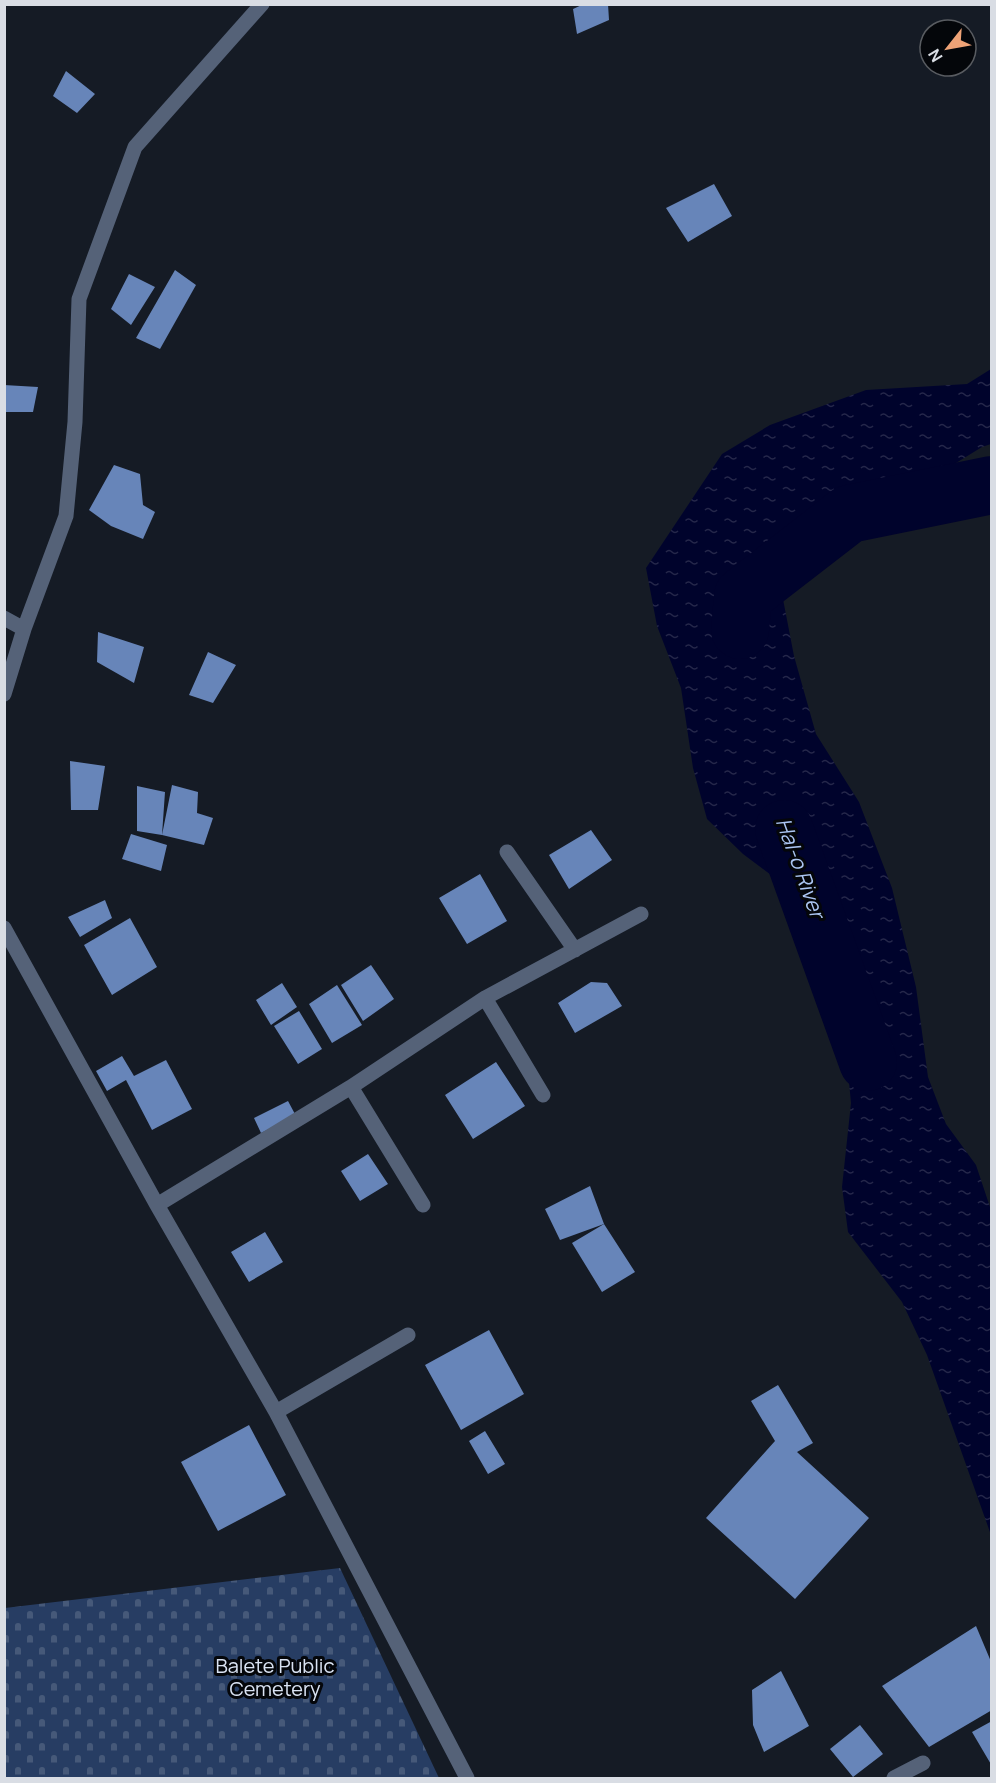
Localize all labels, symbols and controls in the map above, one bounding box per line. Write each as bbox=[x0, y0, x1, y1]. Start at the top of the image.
north arrow bbox=[918, 18, 978, 78]
text: N bbox=[923, 45, 948, 66]
water label: Hal-o River bbox=[770, 814, 833, 924]
park label: Balete Public Cemetery bbox=[215, 1652, 335, 1702]

